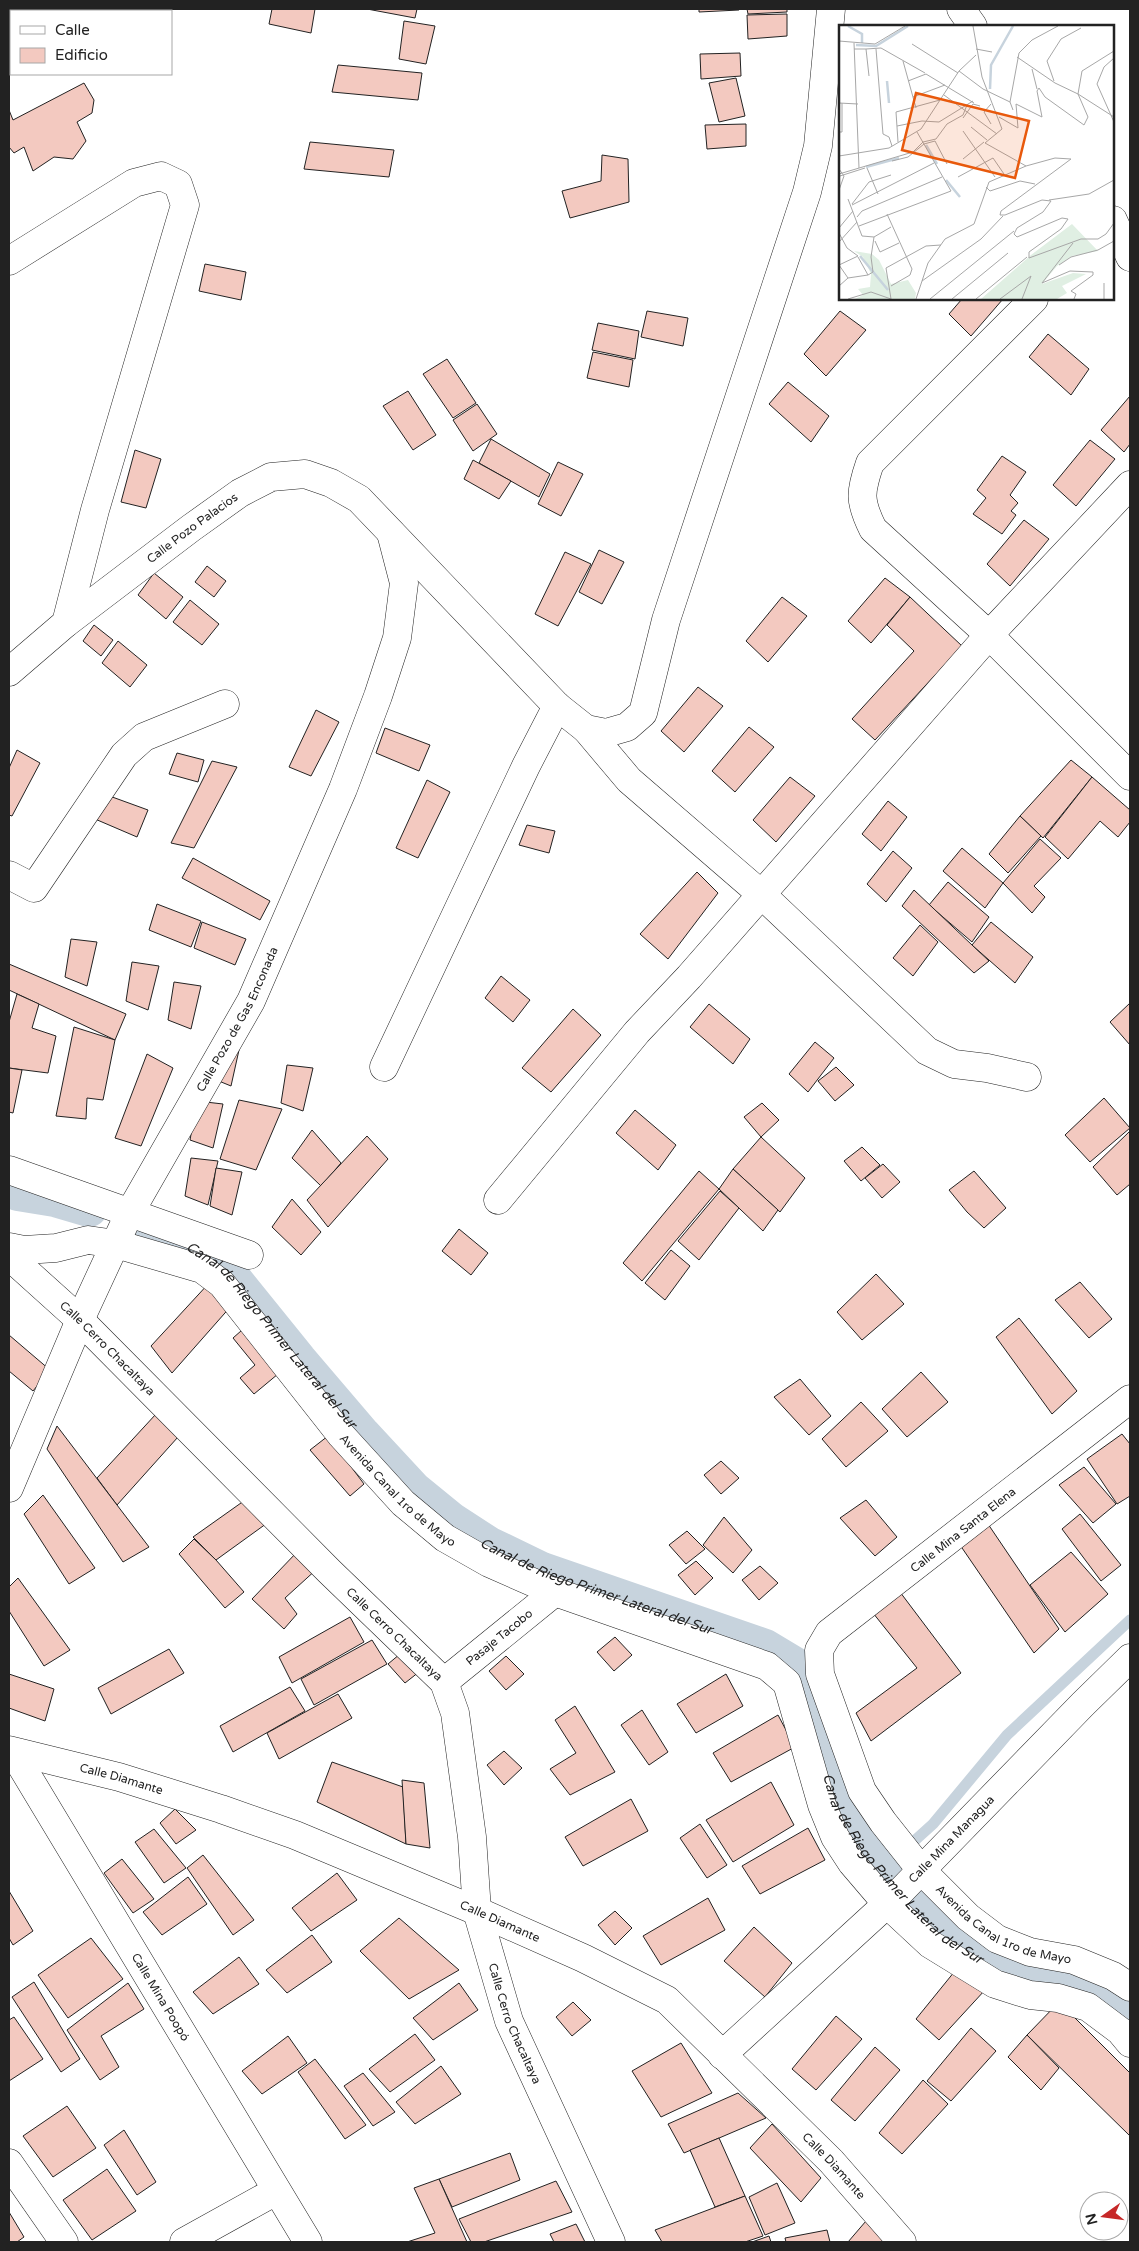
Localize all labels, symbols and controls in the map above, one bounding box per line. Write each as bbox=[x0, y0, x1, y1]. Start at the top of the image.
legend bbox=[10, 10, 172, 75]
text: Calle bbox=[55, 21, 90, 39]
inset map bbox=[839, 25, 1114, 300]
text: Edificio bbox=[55, 46, 108, 64]
street label: Calle Pozo Palacios bbox=[144, 490, 241, 566]
street label: Calle Pozo de Gas Enconada bbox=[193, 945, 281, 1094]
water label: Canal de Riego Primer Lateral del Sur bbox=[183, 1238, 362, 1433]
street label: Calle Cerro Chacaltaya bbox=[57, 1298, 158, 1398]
street label: Avenida Canal 1ro de Mayo bbox=[337, 1431, 458, 1550]
street label: Calle Mina Santa Elena bbox=[908, 1485, 1018, 1575]
water label: Canal de Riego Primer Lateral del Sur bbox=[477, 1534, 717, 1638]
street label: Calle Cerro Chacaltaya bbox=[343, 1584, 445, 1684]
street label: Pasaje Tacobo bbox=[463, 1606, 535, 1668]
street label: Calle Diamante bbox=[78, 1761, 165, 1797]
water label: Canal de Riego Primer Lateral del Sur bbox=[820, 1772, 988, 1968]
street label: Calle Mina Managua bbox=[906, 1793, 997, 1886]
street label: Avenida Canal 1ro de Mayo bbox=[933, 1882, 1072, 1966]
street label: Calle Diamante bbox=[458, 1898, 542, 1945]
street label: Calle Mina Poopó bbox=[129, 1951, 192, 2043]
street label: Calle Cerro Chacaltaya bbox=[486, 1962, 544, 2086]
street label: Calle Diamante bbox=[799, 2130, 868, 2202]
north arrow bbox=[1079, 2191, 1129, 2241]
text: N bbox=[1082, 2212, 1101, 2227]

